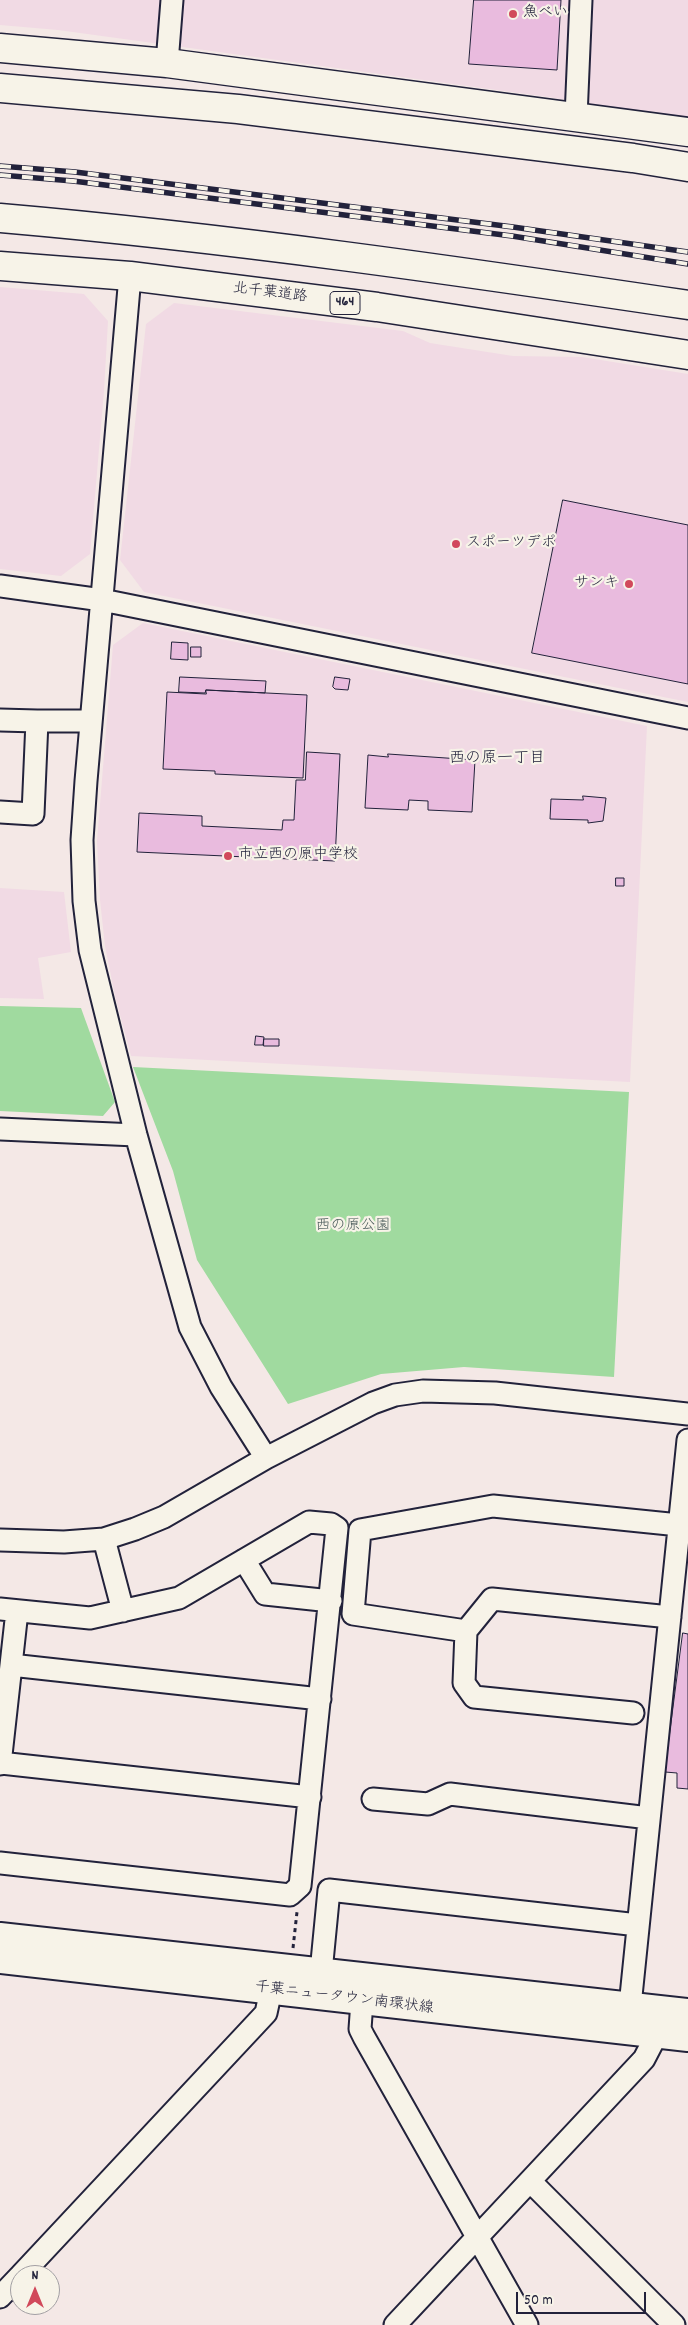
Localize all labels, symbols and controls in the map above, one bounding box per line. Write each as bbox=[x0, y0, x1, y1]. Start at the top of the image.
place label: 魚べい bbox=[523, 5, 568, 23]
marker: 魚べい bbox=[507, 8, 519, 20]
street label: 北千葉道路 bbox=[232, 280, 308, 308]
road number: 464 bbox=[330, 292, 360, 314]
place label: スポーツデポ bbox=[466, 535, 556, 553]
marker: スポーツデポ bbox=[450, 538, 462, 550]
place label: サンキ bbox=[574, 575, 619, 593]
marker: サンキ bbox=[623, 578, 635, 590]
district label: 西の原一丁目 bbox=[449, 750, 545, 770]
place label: 市立西の原中学校 bbox=[238, 847, 358, 865]
marker: 市立西の原中学校 bbox=[222, 850, 234, 862]
park label: 西の原公園 bbox=[316, 1218, 390, 1236]
street label: 千葉ニュータウン南環状線 bbox=[254, 1979, 434, 2019]
north arrow bbox=[10, 2265, 60, 2315]
text: N bbox=[32, 2266, 38, 2286]
scale bar bbox=[518, 2282, 648, 2314]
text: 50 m bbox=[524, 2290, 553, 2312]

